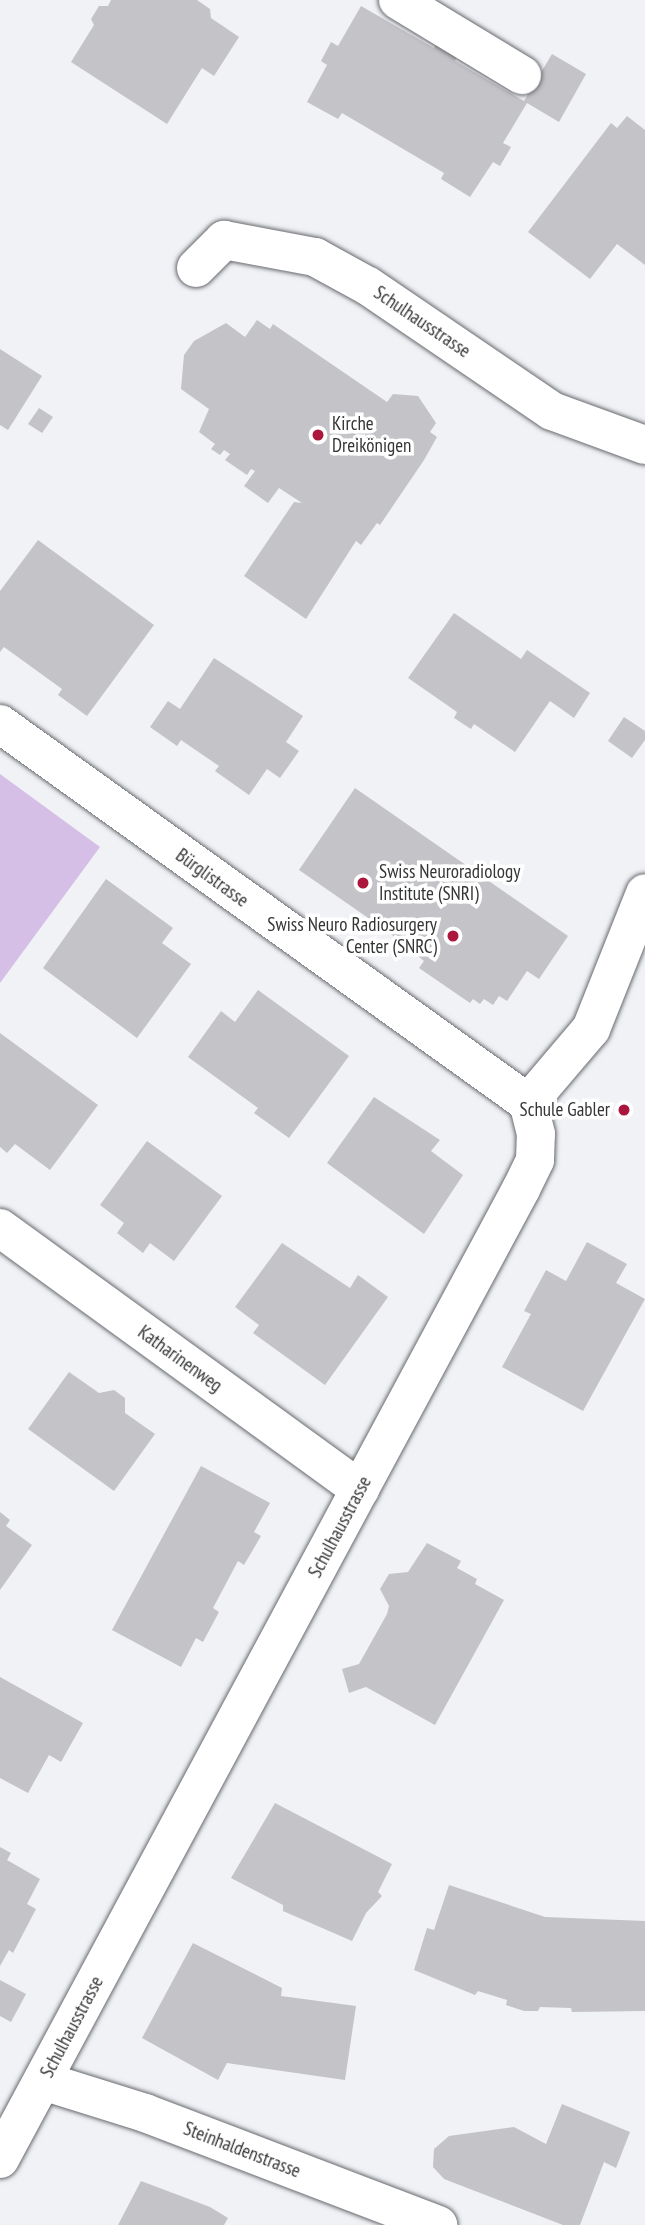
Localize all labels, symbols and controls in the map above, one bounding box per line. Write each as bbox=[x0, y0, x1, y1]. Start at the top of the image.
street label: Schulhausstrasse bbox=[369, 281, 475, 363]
place label: Kirche Dreikönigen bbox=[332, 413, 411, 457]
marker: Kirche Dreikönigen bbox=[310, 427, 326, 443]
street label: Bürglistrasse bbox=[171, 844, 253, 912]
place label: Swiss Neuroradiology Institute (SNRI) bbox=[379, 861, 520, 905]
marker: Swiss Neuroradiology Institute (SNRI) bbox=[353, 873, 373, 893]
place label: Swiss Neuro Radiosurgery Center (SNRC) bbox=[267, 914, 437, 958]
marker: Swiss Neuro Radiosurgery Center (SNRC) bbox=[443, 926, 463, 946]
place label: Schule Gabler bbox=[520, 1099, 610, 1121]
marker: Schule Gabler bbox=[616, 1102, 632, 1118]
street label: Katharinenweg bbox=[133, 1321, 227, 1397]
street label: Schulhausstrasse bbox=[304, 1472, 376, 1582]
street label: Schulhausstrasse bbox=[36, 1972, 108, 2082]
street label: Steinhaldenstrasse bbox=[180, 2117, 304, 2183]

